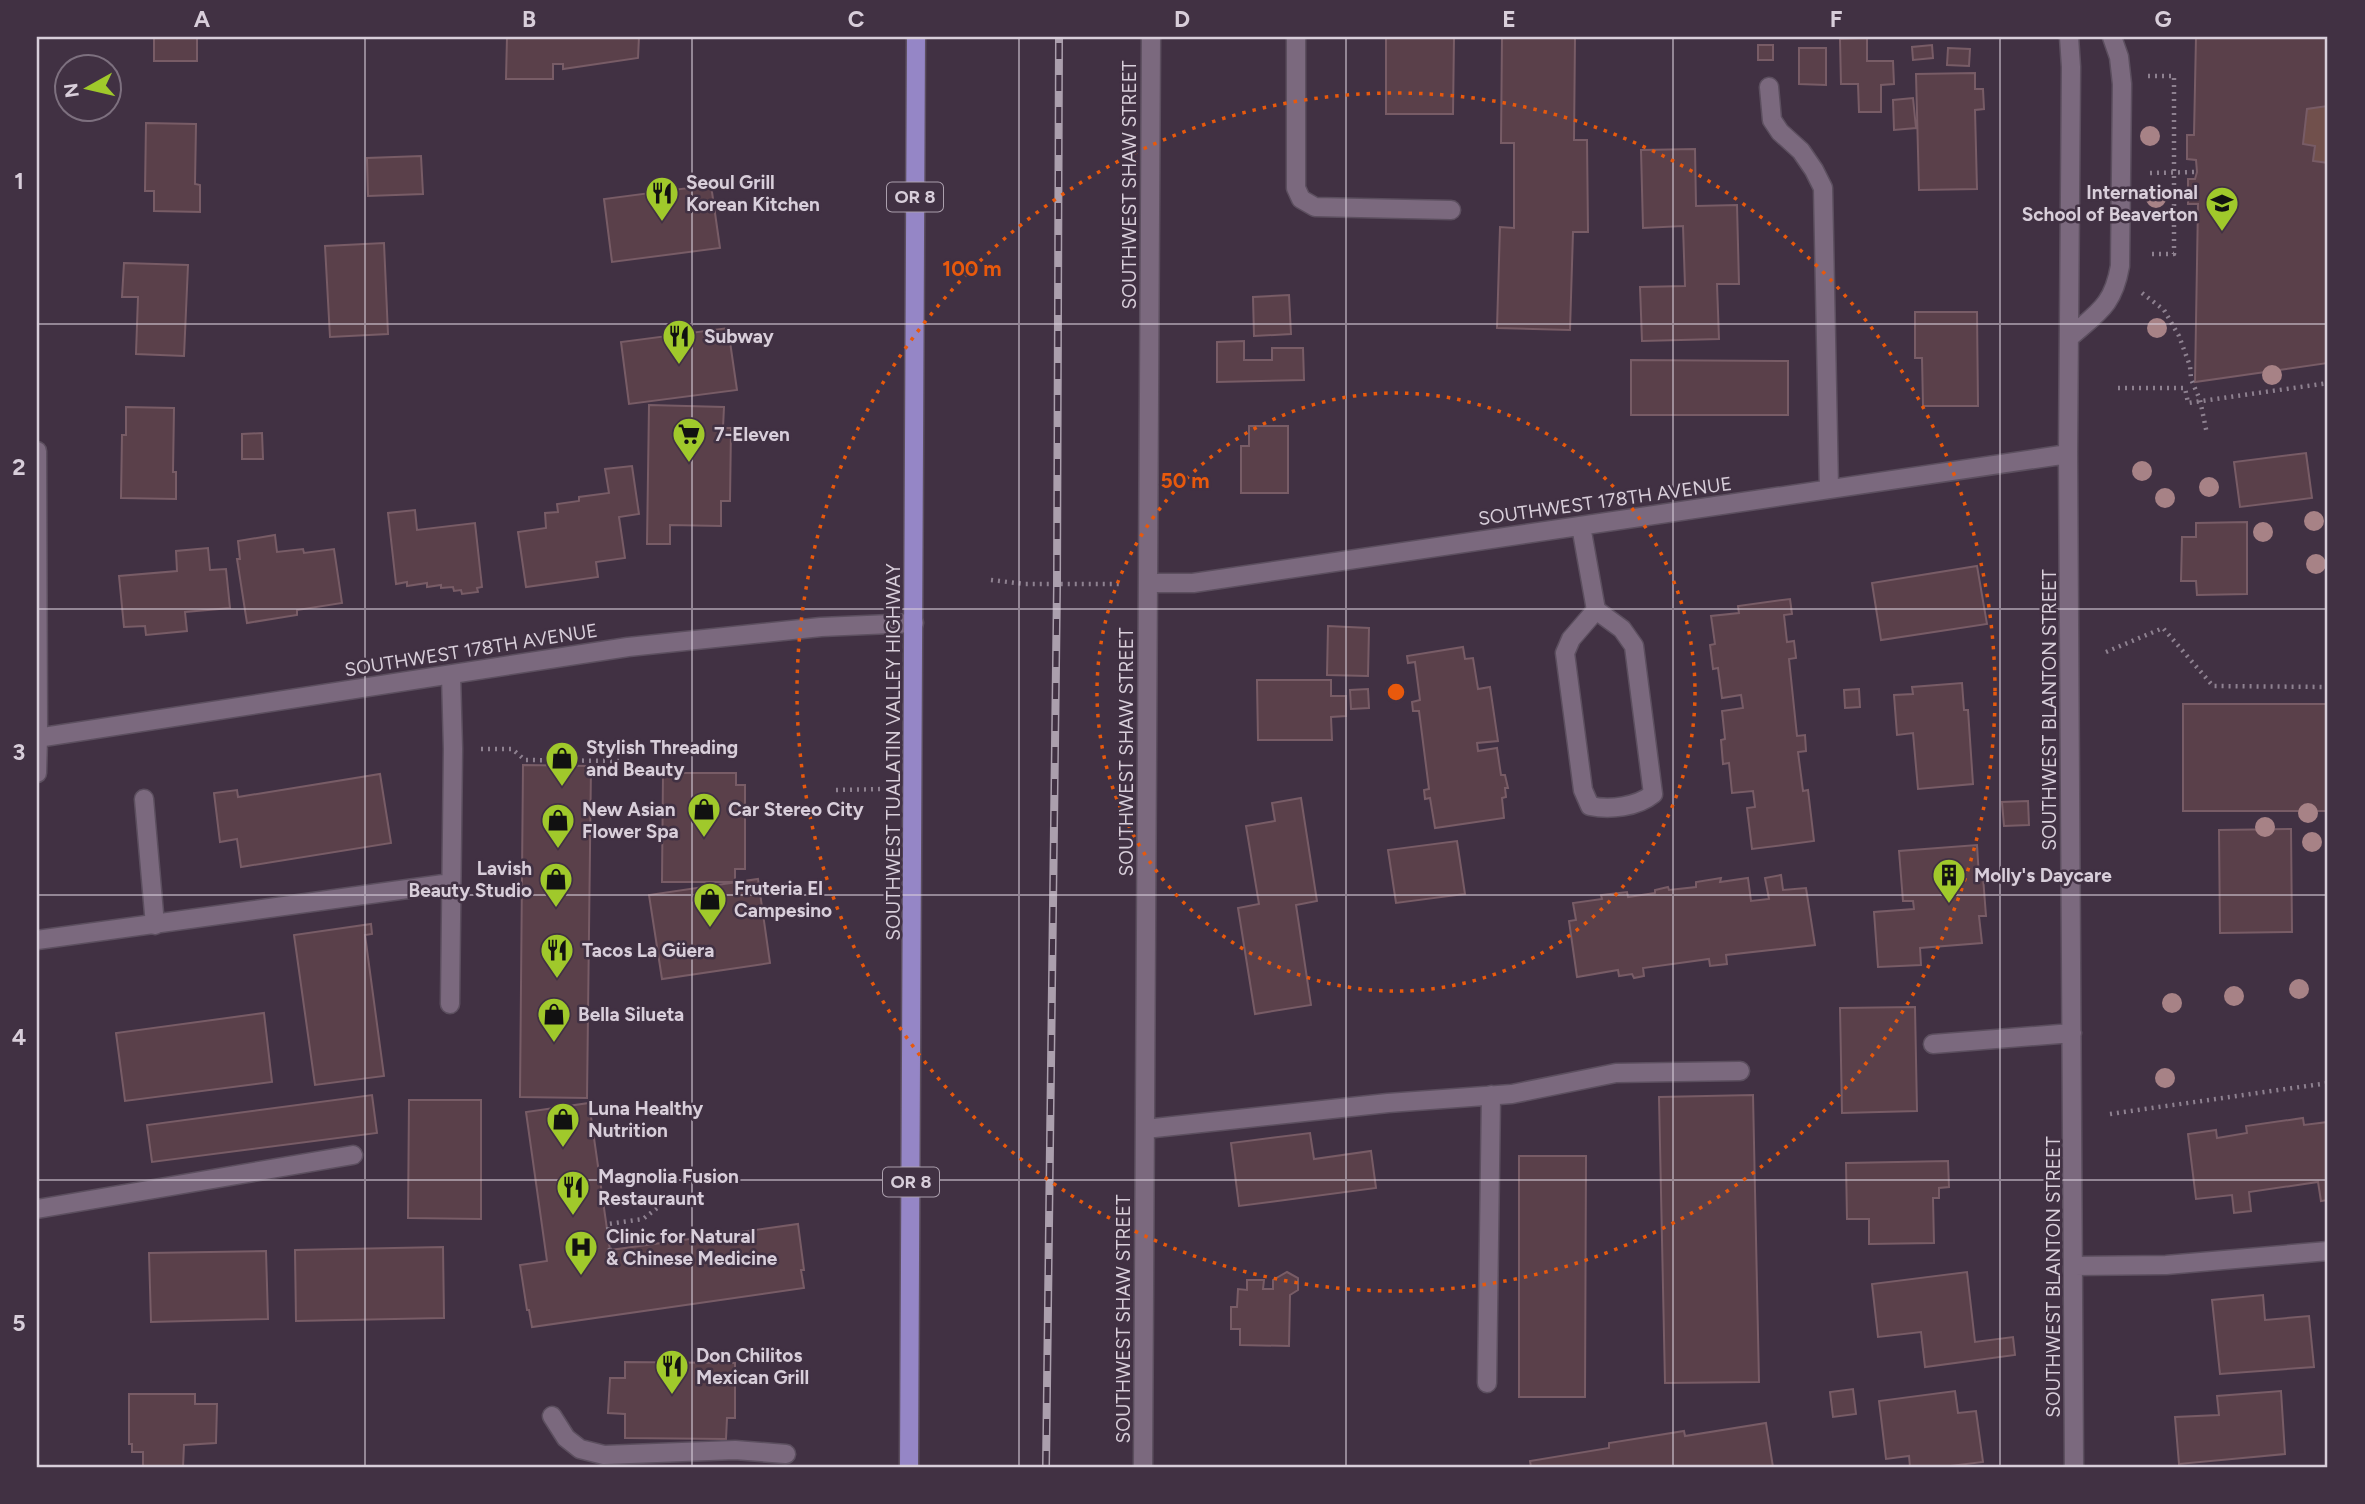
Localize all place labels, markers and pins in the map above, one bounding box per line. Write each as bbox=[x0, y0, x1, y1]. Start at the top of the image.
place label: Seoul Grill Korean Kitchen bbox=[686, 171, 820, 216]
restaurant icon: Seoul Grill Korean Kitchen bbox=[643, 174, 681, 223]
place label: International School of Beaverton bbox=[2022, 181, 2198, 226]
school or university icon: International School of Beaverton bbox=[2203, 184, 2241, 233]
restaurant icon: Subway bbox=[660, 317, 698, 366]
place label: Subway bbox=[704, 325, 774, 348]
supermarket icon: 7-Eleven bbox=[670, 415, 708, 464]
place label: 7-Eleven bbox=[714, 423, 790, 446]
centre of rings bbox=[1384, 680, 1408, 704]
place label: Stylish Threading and Beauty bbox=[586, 736, 738, 781]
shop icon: Stylish Threading and Beauty bbox=[543, 739, 581, 788]
shop icon: Car Stereo City bbox=[685, 790, 723, 839]
place label: New Asian Flower Spa bbox=[582, 798, 679, 843]
place label: Car Stereo City bbox=[728, 798, 864, 821]
shop icon: New Asian Flower Spa bbox=[539, 801, 577, 850]
building icon: Molly's Daycare bbox=[1930, 856, 1968, 905]
place label: Lavish Beauty Studio bbox=[409, 857, 532, 902]
shop icon: Lavish Beauty Studio bbox=[537, 860, 575, 909]
place label: Molly's Daycare bbox=[1974, 864, 2112, 887]
place label: Fruteria El Campesino bbox=[734, 877, 832, 922]
shop icon: Fruteria El Campesino bbox=[691, 880, 729, 929]
restaurant icon: Tacos La Güera bbox=[538, 931, 576, 980]
place label: Tacos La Güera bbox=[582, 939, 714, 962]
shop icon: Bella Silueta bbox=[535, 995, 573, 1044]
place label: Bella Silueta bbox=[578, 1003, 684, 1026]
place label: Luna Healthy Nutrition bbox=[588, 1097, 703, 1142]
shop icon: Luna Healthy Nutrition bbox=[544, 1100, 582, 1149]
place label: Magnolia Fusion Restauraunt bbox=[598, 1165, 739, 1210]
restaurant icon: Magnolia Fusion Restauraunt bbox=[554, 1168, 592, 1217]
place label: Clinic for Natural & Chinese Medicine bbox=[606, 1225, 778, 1270]
hospital icon: Clinic for Natural & Chinese Medicine bbox=[562, 1228, 600, 1277]
place label: Don Chilitos Mexican Grill bbox=[696, 1344, 809, 1389]
restaurant icon: Don Chilitos Mexican Grill bbox=[653, 1347, 691, 1396]

